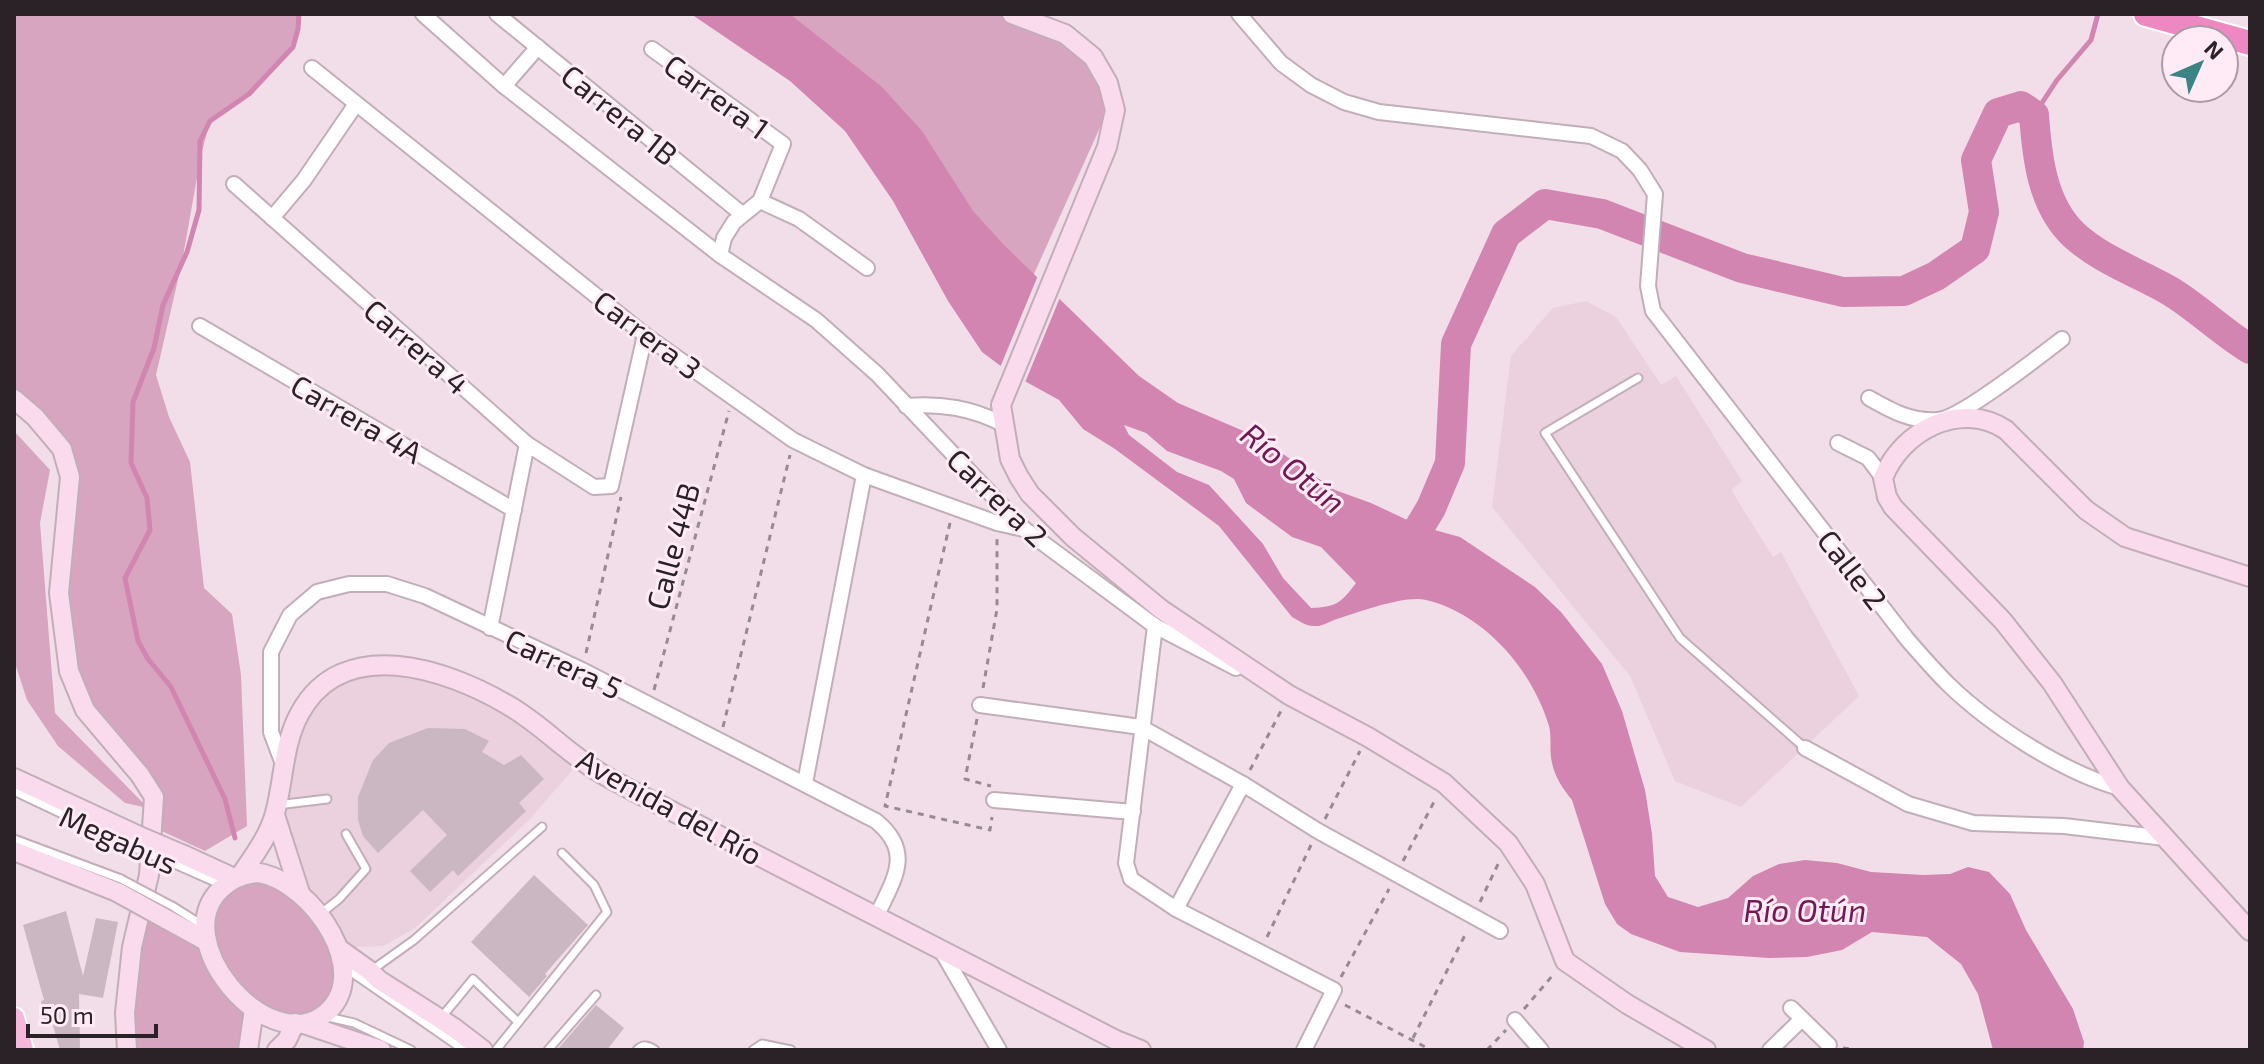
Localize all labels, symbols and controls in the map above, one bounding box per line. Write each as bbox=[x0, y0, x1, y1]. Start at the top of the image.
north arrow bbox=[2160, 24, 2240, 104]
text: N bbox=[2200, 34, 2230, 64]
street label: Carrera 1 bbox=[658, 46, 776, 146]
street label: Carrera 1B bbox=[555, 56, 685, 172]
street label: Carrera 3 bbox=[587, 282, 709, 386]
street label: Carrera 4 bbox=[357, 291, 477, 401]
street label: Carrera 4A bbox=[285, 366, 429, 470]
water label: Río Otún bbox=[1234, 414, 1354, 520]
street label: Carrera 2 bbox=[940, 440, 1056, 554]
street label: Calle 44B bbox=[638, 479, 706, 613]
street label: Calle 2 bbox=[1811, 522, 1895, 616]
street label: Carrera 5 bbox=[500, 620, 628, 706]
street label: Avenida del Río bbox=[571, 740, 769, 872]
street label: Megabus bbox=[55, 797, 183, 881]
water label: Río Otún bbox=[1744, 890, 1866, 928]
scale bar bbox=[28, 988, 156, 1038]
text: 50 m bbox=[40, 1000, 94, 1029]

